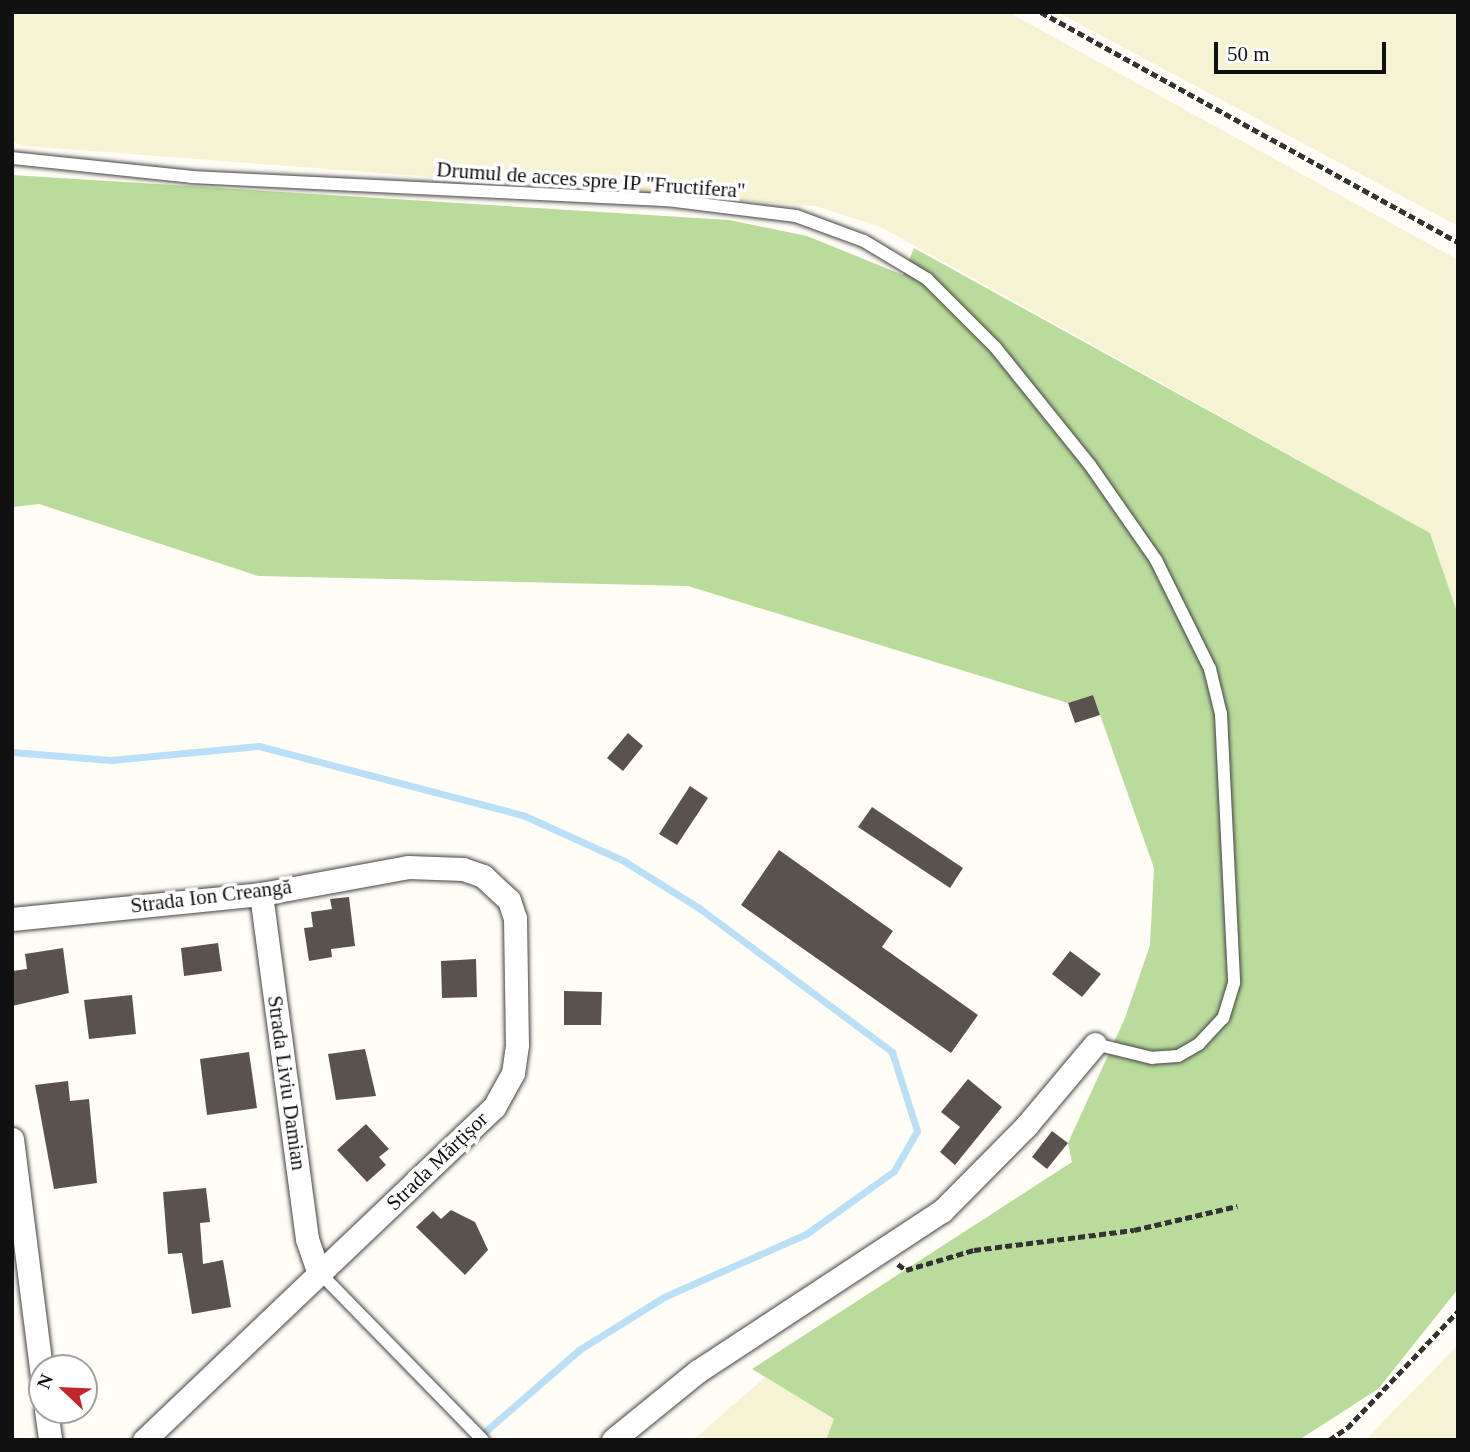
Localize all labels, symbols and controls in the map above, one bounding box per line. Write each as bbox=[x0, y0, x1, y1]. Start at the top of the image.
scale bar bbox=[1218, 28, 1390, 72]
text: 50 m bbox=[1227, 42, 1270, 66]
street label: Drumul de acces spre IP "Fructifera" bbox=[435, 157, 747, 203]
street label: Strada Ion Creangă bbox=[129, 874, 293, 918]
street label: Strada Liviu Damian bbox=[262, 994, 312, 1172]
street label: Strada Mărțișor bbox=[381, 1106, 493, 1216]
north arrow bbox=[28, 1354, 98, 1424]
text: N bbox=[33, 1371, 57, 1392]

